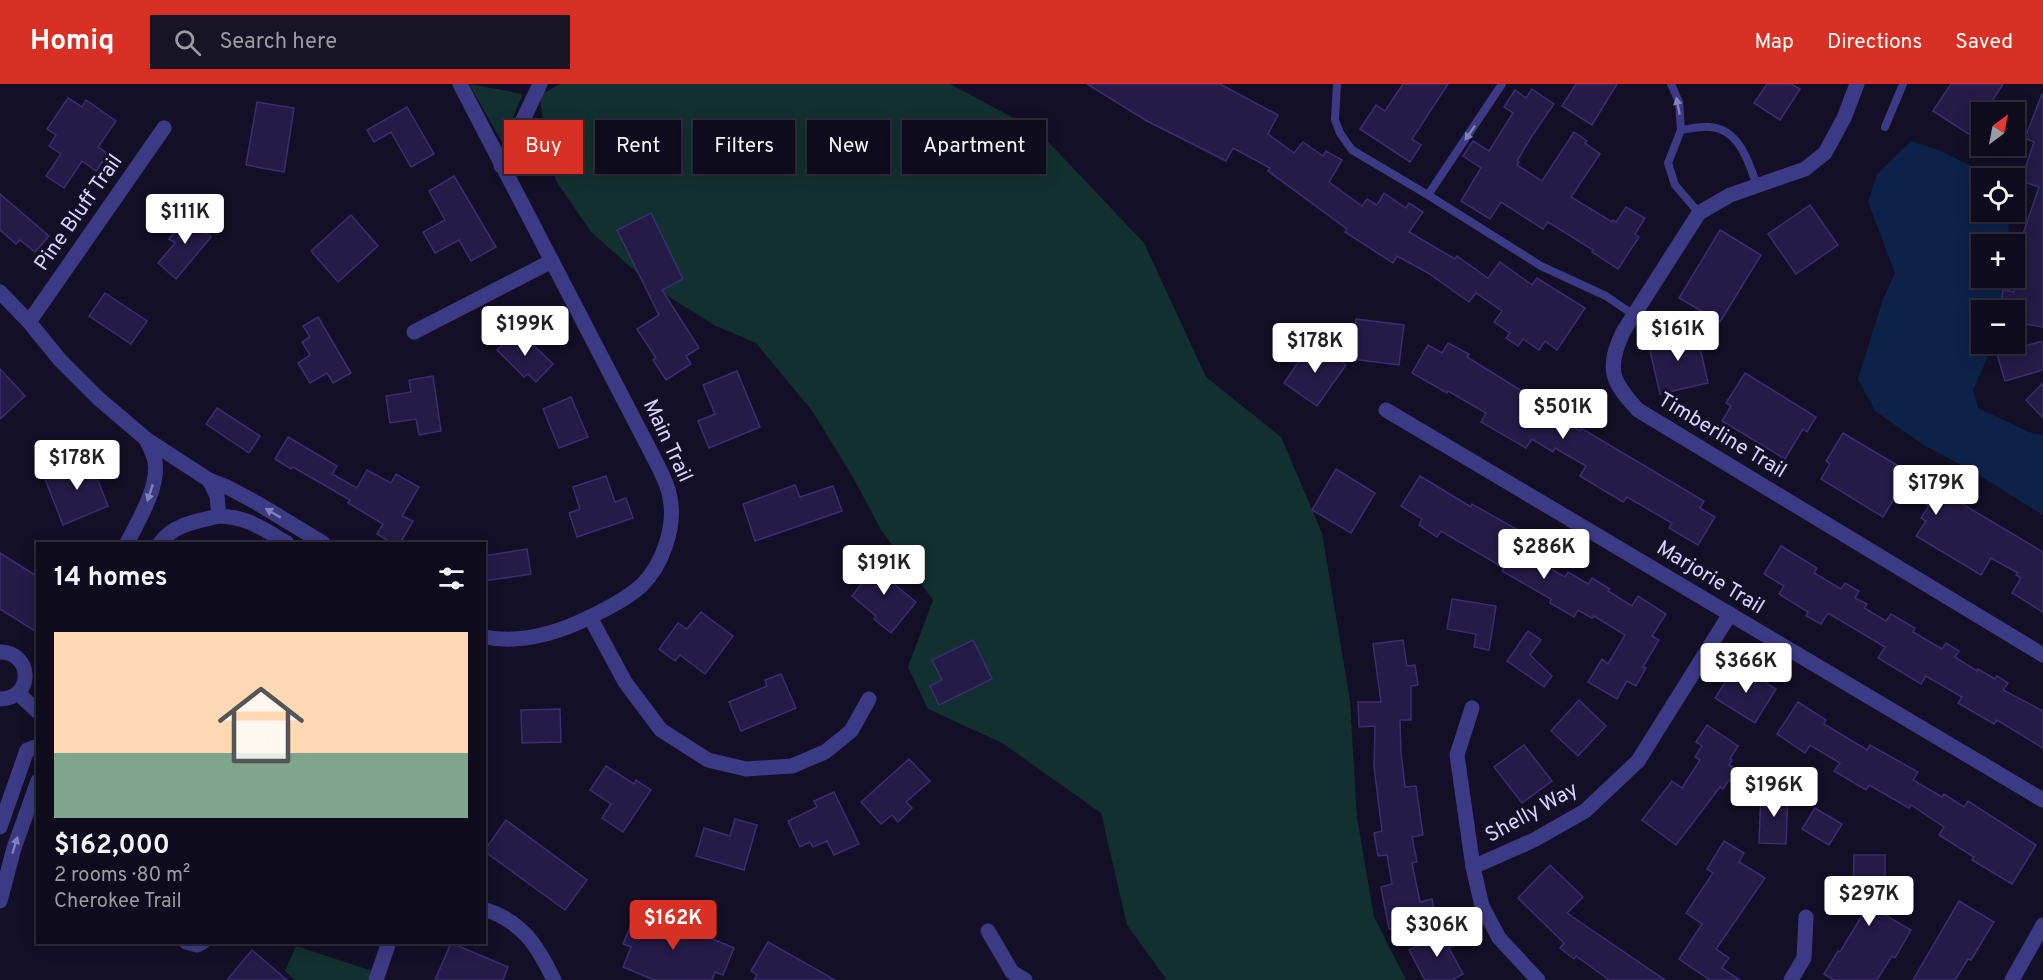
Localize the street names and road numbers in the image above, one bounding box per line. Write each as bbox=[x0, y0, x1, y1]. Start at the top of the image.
street label: Pine Bluff Trail bbox=[29, 149, 129, 277]
street label: Timberline Trail bbox=[1653, 387, 1791, 485]
street label: Main Trail bbox=[636, 395, 698, 487]
street label: Marjorie Trail bbox=[1651, 535, 1769, 621]
street label: Shelly Way bbox=[1481, 776, 1583, 850]

